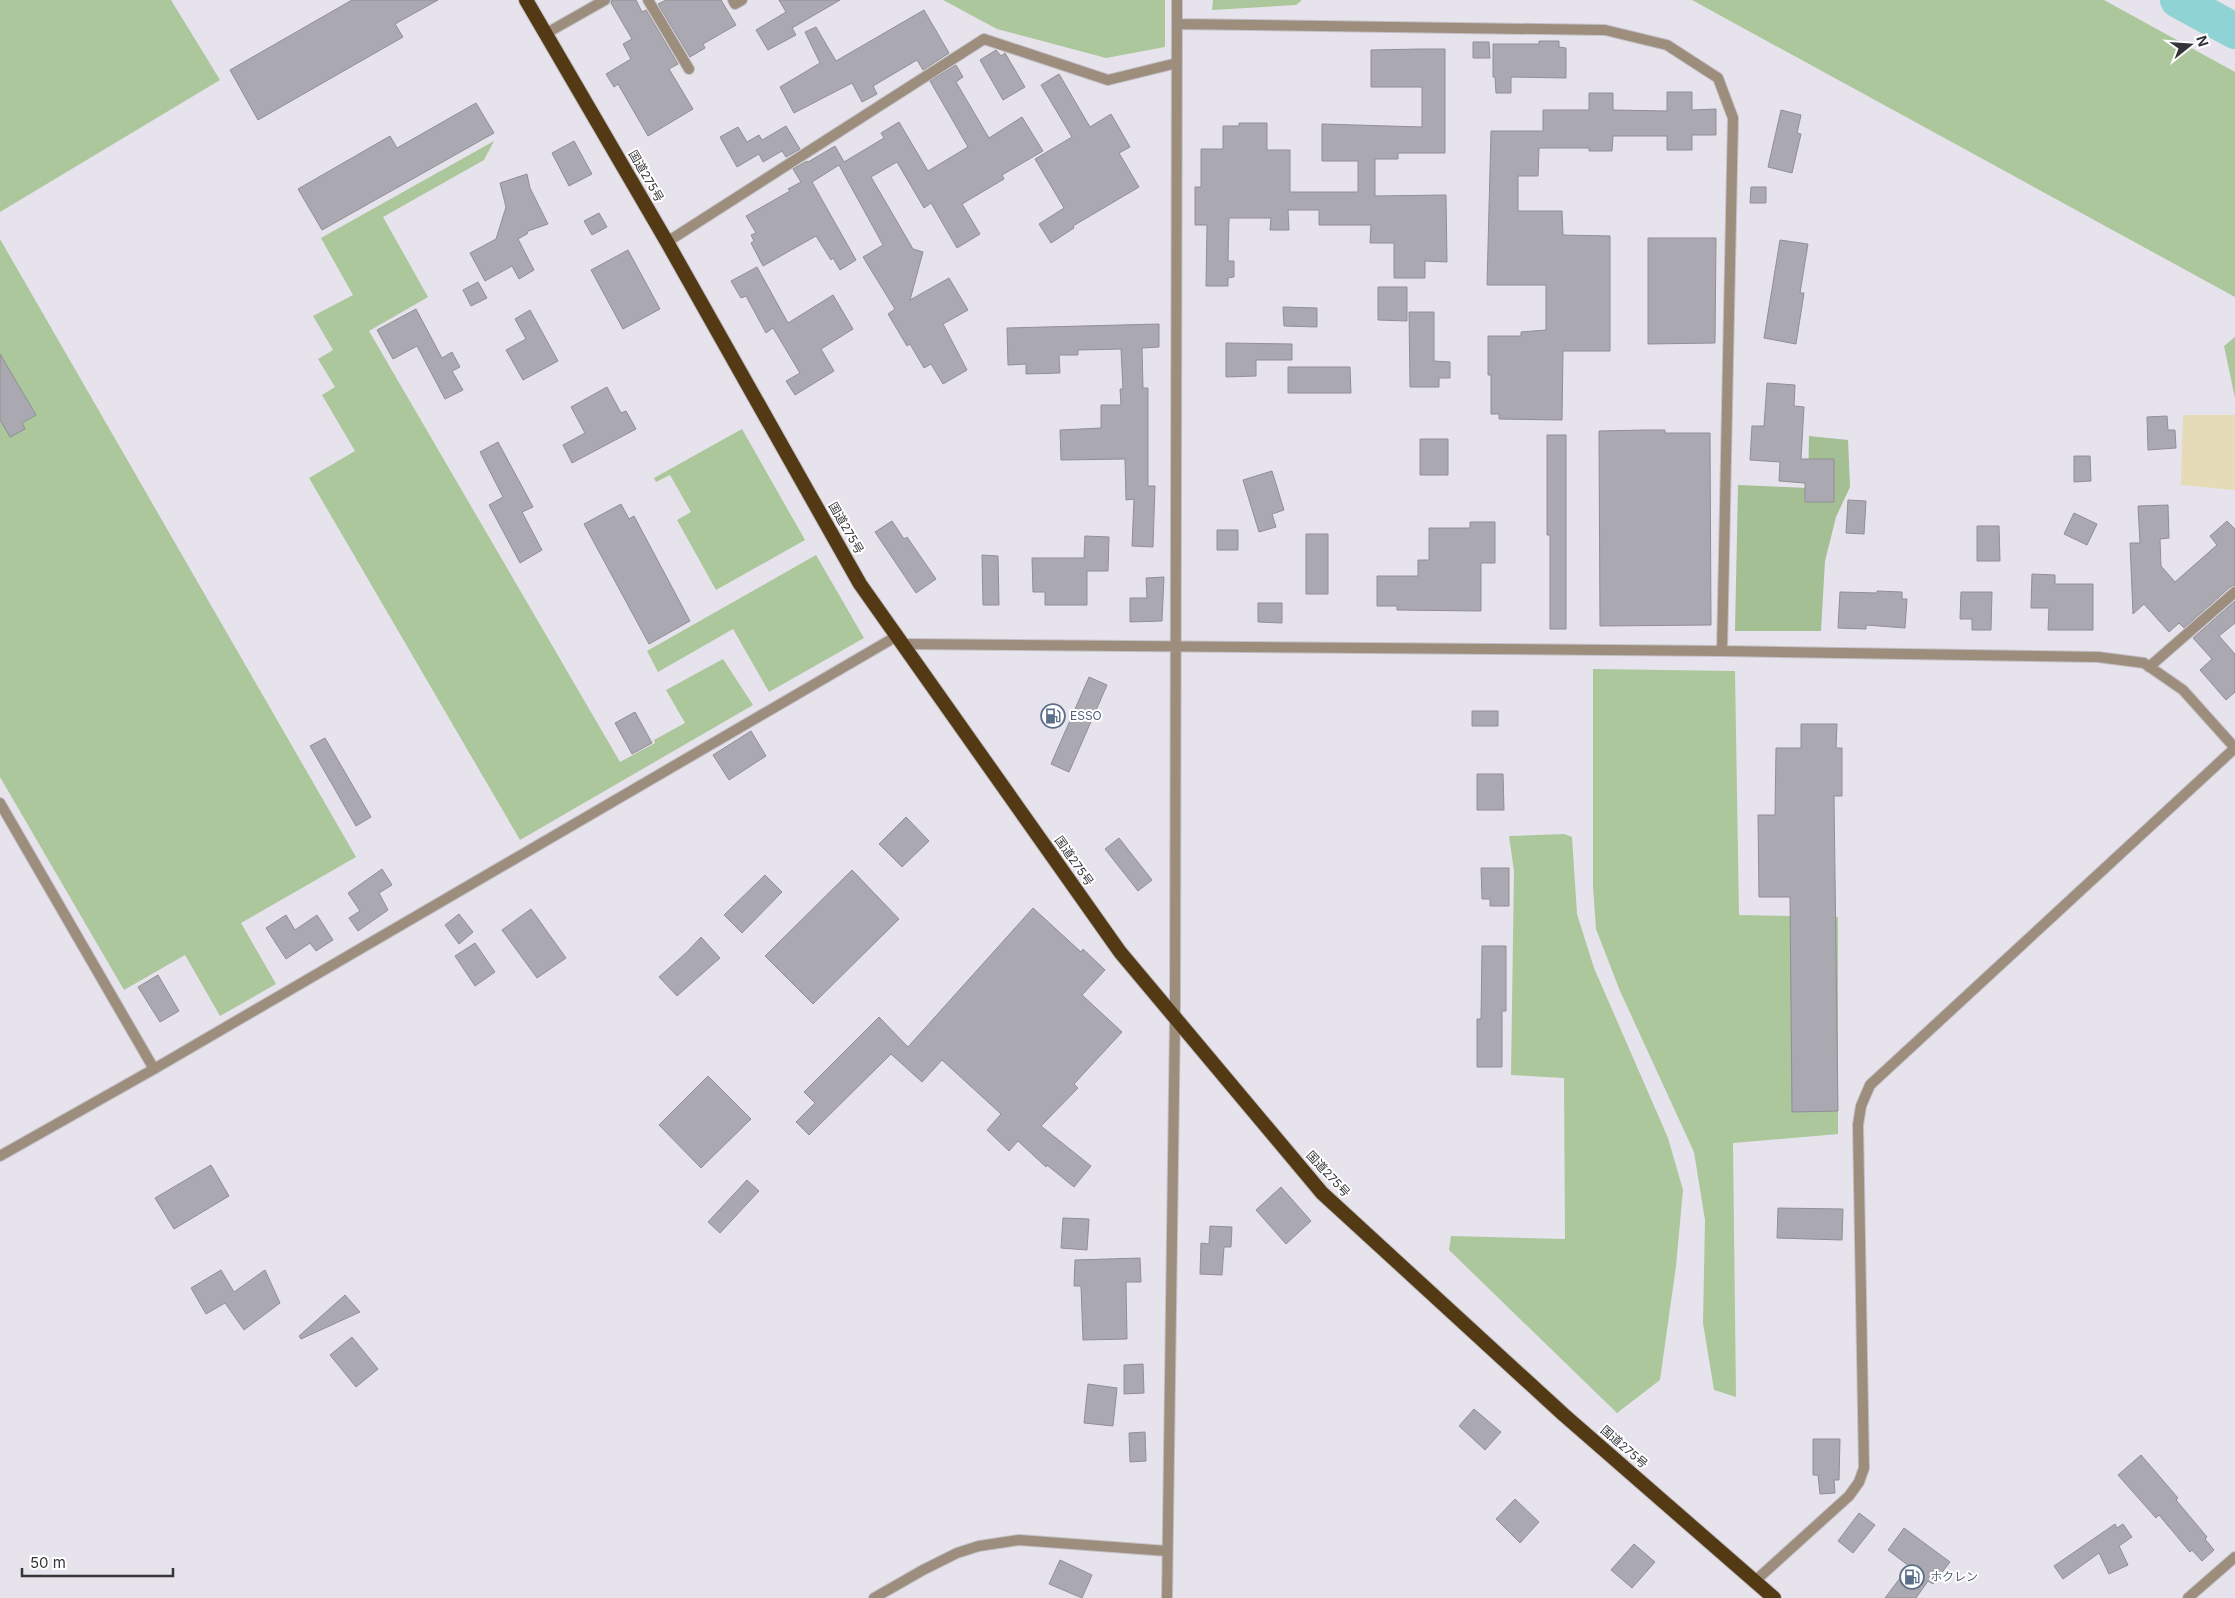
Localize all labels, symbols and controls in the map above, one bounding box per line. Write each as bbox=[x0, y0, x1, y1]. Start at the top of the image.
north arrow bbox=[2165, 20, 2215, 70]
text: N bbox=[2193, 33, 2213, 49]
street label: 国道275号 bbox=[626, 147, 667, 204]
street label: 国道275号 bbox=[826, 499, 867, 556]
fuel station icon: ESSO bbox=[1040, 703, 1066, 729]
place label: ESSO bbox=[1070, 708, 1102, 723]
street label: 国道275号 bbox=[1052, 833, 1097, 888]
street label: 国道275号 bbox=[1303, 1148, 1353, 1200]
street label: 国道275号 bbox=[1598, 1422, 1651, 1471]
scale bar bbox=[22, 1546, 174, 1578]
text: 50 m bbox=[30, 1553, 66, 1572]
fuel station icon: ホクレン bbox=[1899, 1564, 1925, 1590]
place label: ホクレン bbox=[1930, 1569, 1978, 1584]

